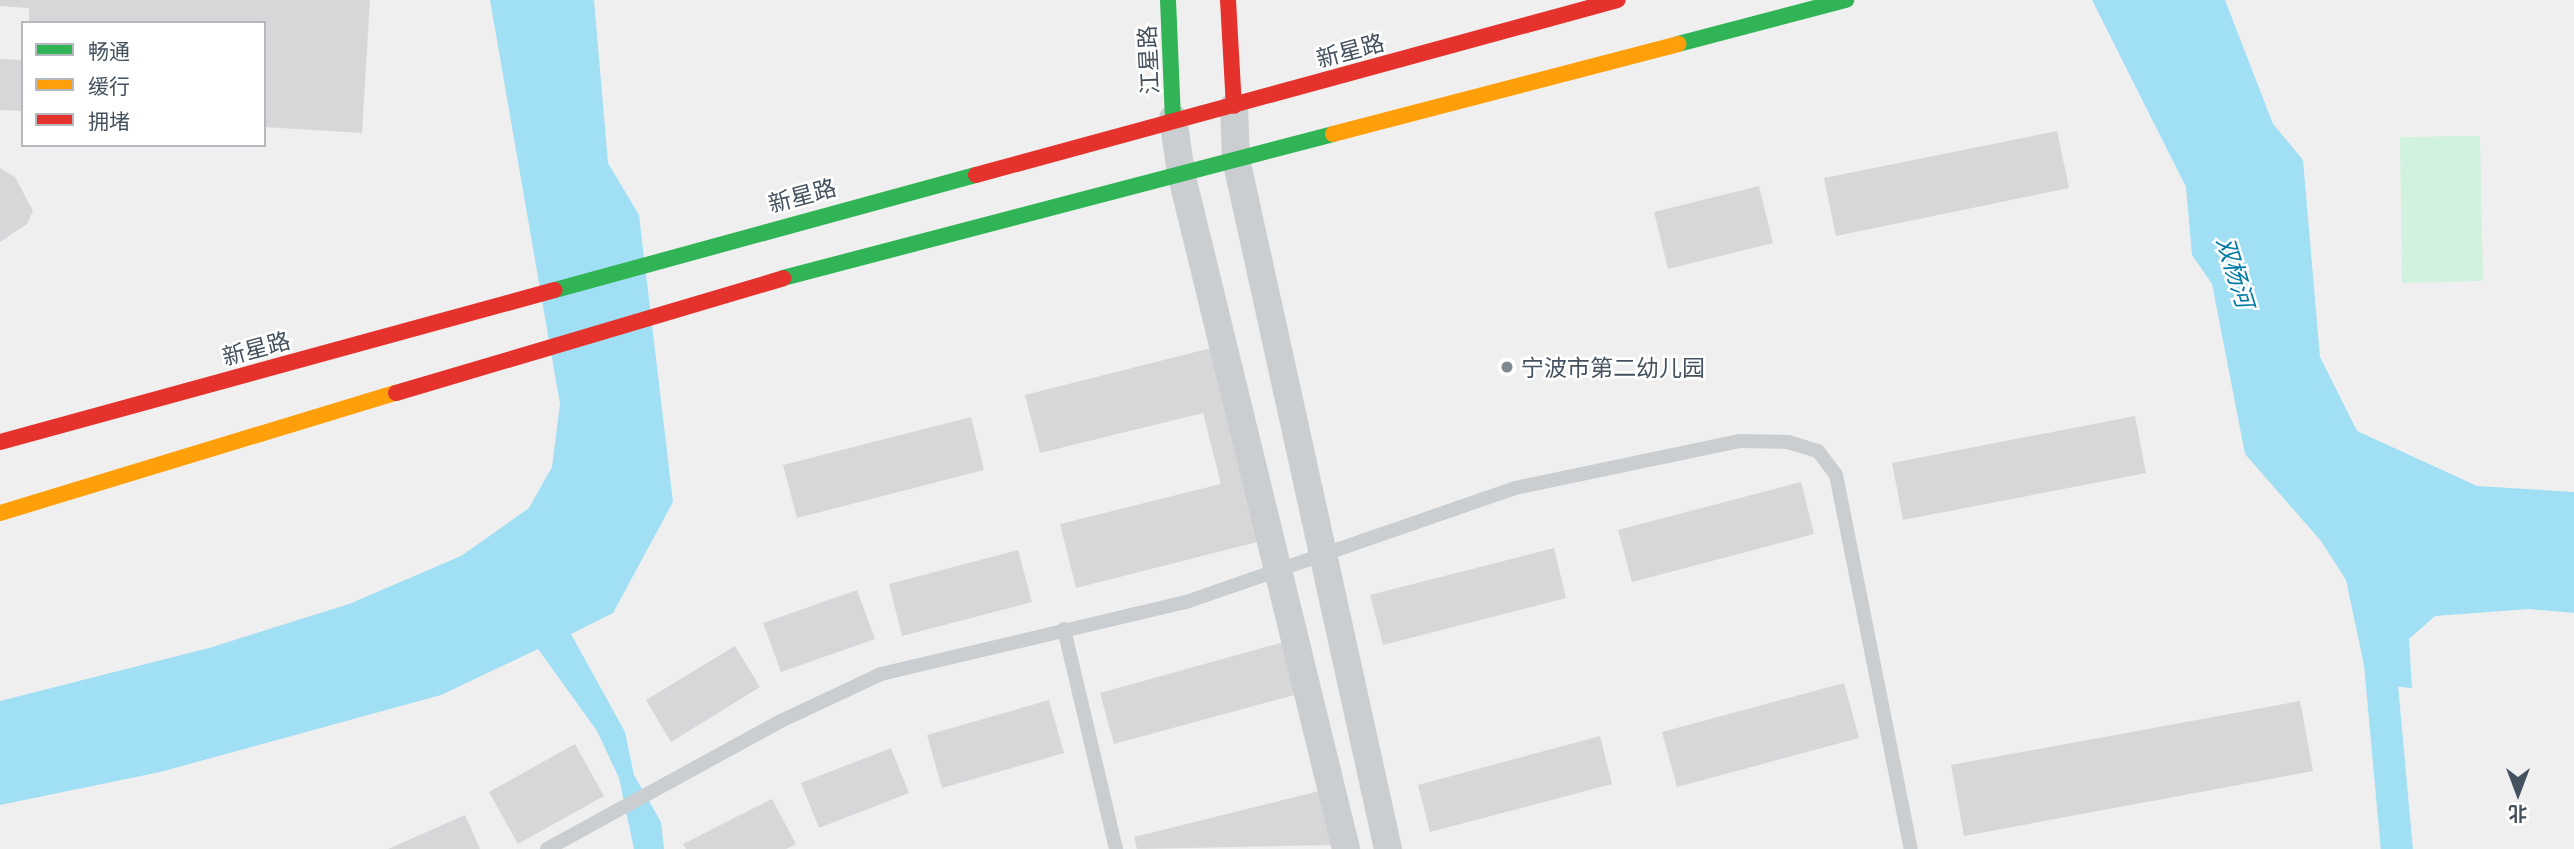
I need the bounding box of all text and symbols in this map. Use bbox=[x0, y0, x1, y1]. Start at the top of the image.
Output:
legend bbox=[21, 21, 266, 147]
street label: 江星路 bbox=[1132, 25, 1164, 95]
street label: 新星路 bbox=[1313, 28, 1387, 72]
text: 畅通 bbox=[88, 38, 130, 63]
text: 缓行 bbox=[88, 73, 130, 98]
text: 拥堵 bbox=[88, 108, 130, 133]
street label: 新星路 bbox=[765, 173, 839, 217]
water label: 双杨河 bbox=[2212, 233, 2260, 311]
street label: 新星路 bbox=[219, 326, 293, 370]
place label: 宁波市第二幼儿园 bbox=[1521, 353, 1705, 381]
marker: 宁波市第二幼儿园 bbox=[1499, 359, 1515, 375]
north arrow bbox=[2483, 758, 2553, 828]
text: 北 bbox=[2509, 803, 2528, 826]

